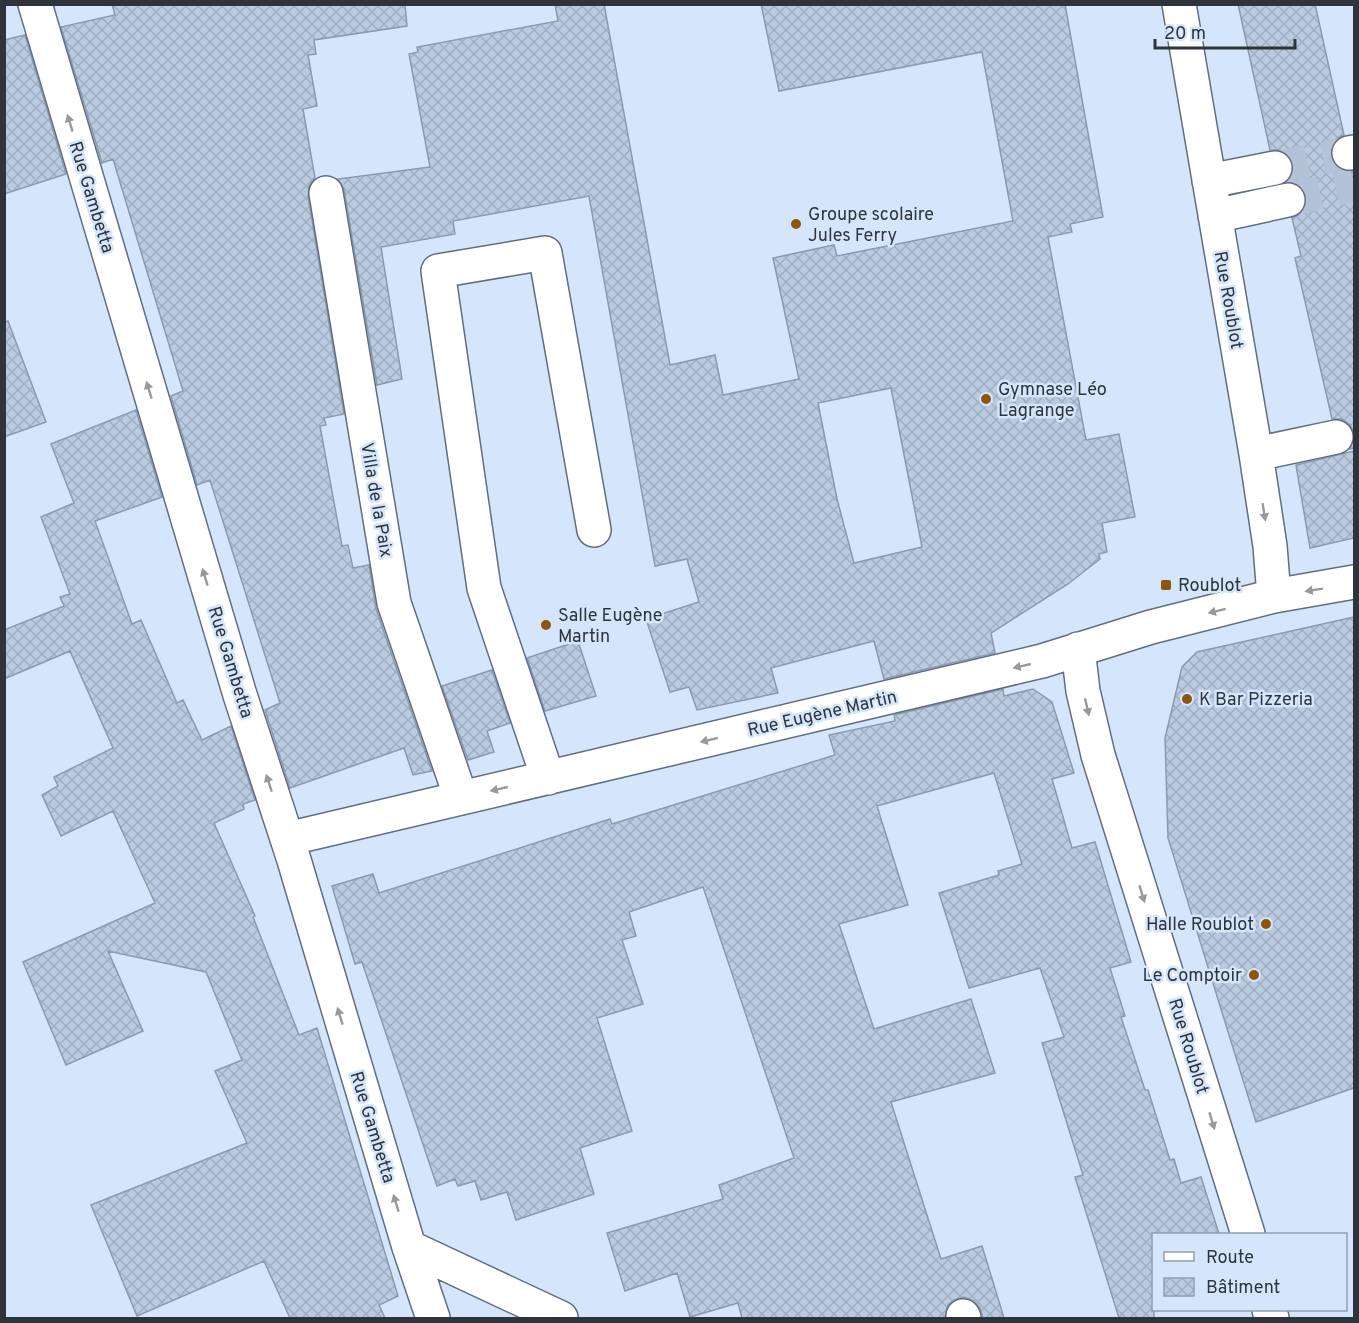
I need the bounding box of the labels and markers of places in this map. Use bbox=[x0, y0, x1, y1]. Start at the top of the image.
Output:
place label: Groupe scolaire Jules Ferry bbox=[808, 204, 934, 248]
marker: Groupe scolaire Jules Ferry bbox=[789, 217, 803, 231]
place label: Gymnase Léo Lagrange bbox=[998, 379, 1107, 423]
marker: Gymnase Léo Lagrange bbox=[979, 392, 993, 406]
place label: Roublot bbox=[1178, 575, 1241, 598]
marker: Roublot bbox=[1159, 578, 1173, 592]
place label: Salle Eugène Martin bbox=[558, 605, 663, 649]
marker: Salle Eugène Martin bbox=[539, 618, 553, 632]
place label: K Bar Pizzeria bbox=[1199, 689, 1313, 712]
marker: K Bar Pizzeria bbox=[1180, 692, 1194, 706]
place label: Halle Roublot bbox=[1146, 914, 1254, 937]
marker: Halle Roublot bbox=[1259, 917, 1273, 931]
place label: Le Comptoir bbox=[1143, 965, 1242, 988]
marker: Le Comptoir bbox=[1247, 968, 1261, 982]

